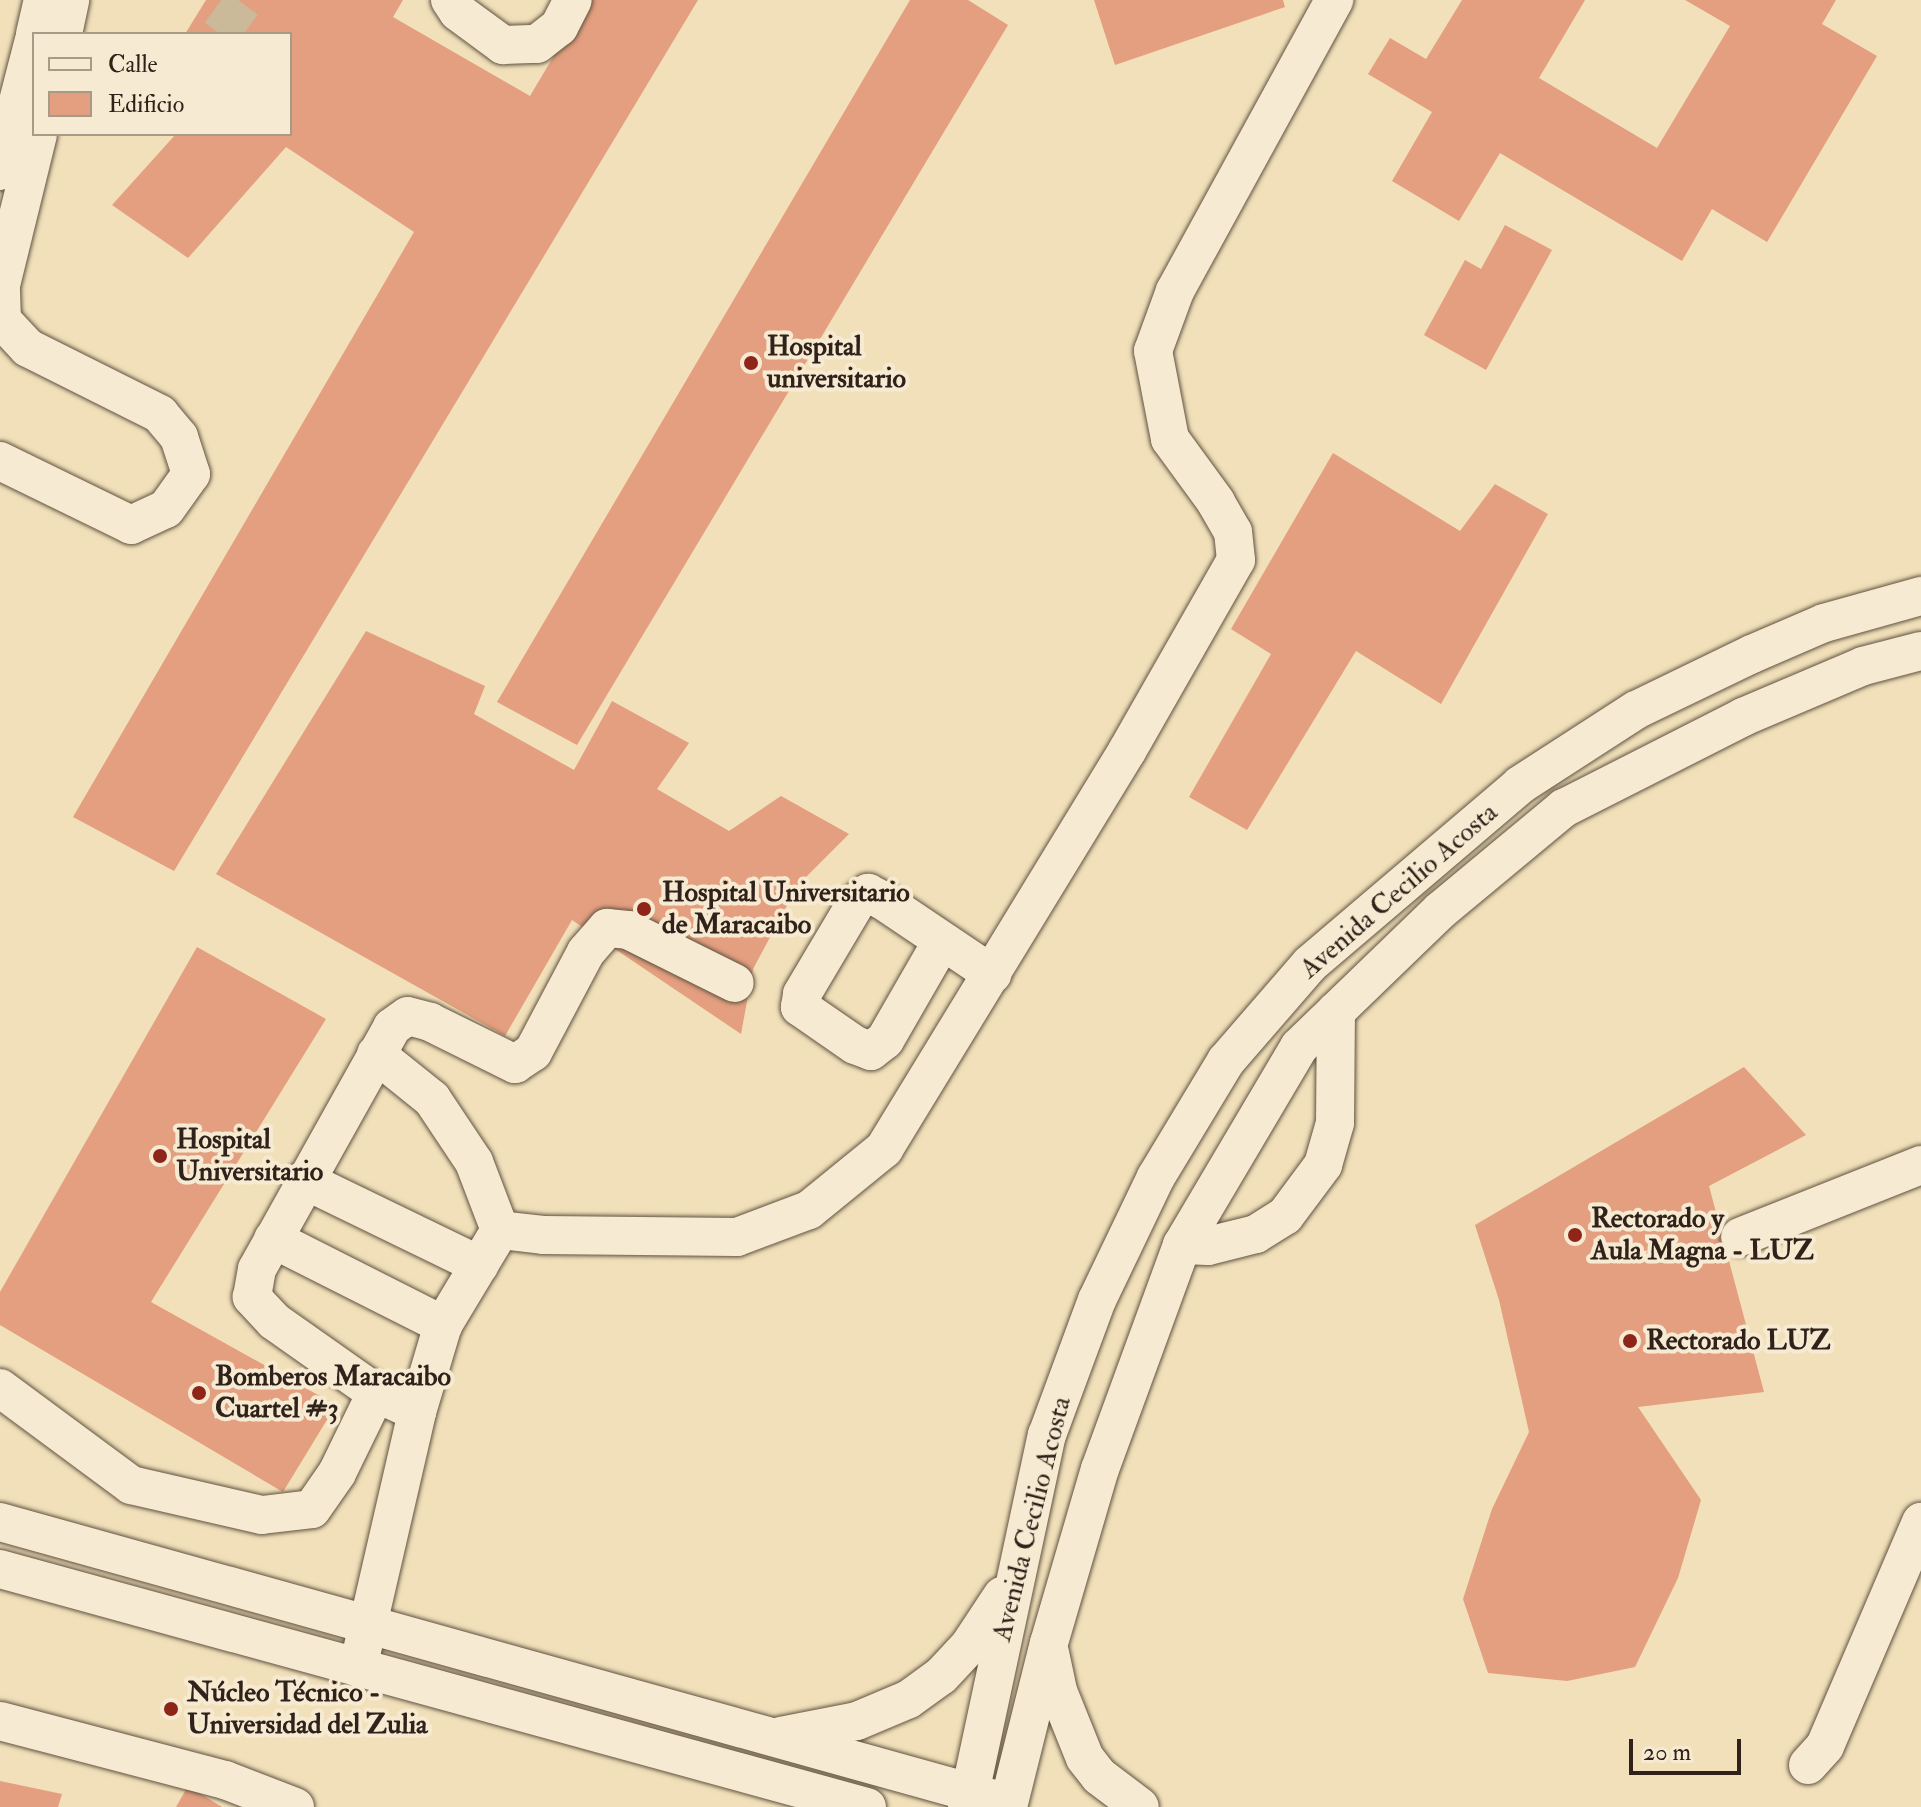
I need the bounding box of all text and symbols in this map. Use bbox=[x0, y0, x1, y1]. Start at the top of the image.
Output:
legend bbox=[32, 32, 292, 136]
text: Calle bbox=[108, 49, 158, 80]
text: Edificio bbox=[108, 89, 184, 120]
place label: Hospital universitario bbox=[767, 330, 906, 396]
marker: Hospital universitario bbox=[742, 354, 760, 372]
street label: Avenida Cecilio Acosta bbox=[1293, 796, 1505, 986]
place label: Hospital Universitario de Maracaibo bbox=[662, 876, 910, 942]
marker: Hospital Universitario de Maracaibo bbox=[633, 898, 655, 920]
place label: Hospital Universitario bbox=[176, 1123, 323, 1189]
marker: Hospital Universitario bbox=[151, 1147, 169, 1165]
place label: Rectorado y Aula Magna - LUZ bbox=[1591, 1202, 1814, 1268]
marker: Rectorado y Aula Magna - LUZ bbox=[1566, 1226, 1584, 1244]
place label: Rectorado LUZ bbox=[1646, 1324, 1831, 1358]
marker: Rectorado LUZ bbox=[1621, 1332, 1639, 1350]
place label: Bomberos Maracaibo Cuartel #3 bbox=[215, 1360, 451, 1426]
marker: Bomberos Maracaibo Cuartel #3 bbox=[190, 1384, 208, 1402]
street label: Avenida Cecilio Acosta bbox=[985, 1393, 1079, 1645]
place label: Núcleo Técnico - Universidad del Zulia bbox=[187, 1676, 428, 1742]
marker: Núcleo Técnico - Universidad del Zulia bbox=[162, 1700, 180, 1718]
scale bar bbox=[1633, 1723, 1745, 1773]
text: 20 m bbox=[1643, 1737, 1691, 1768]

